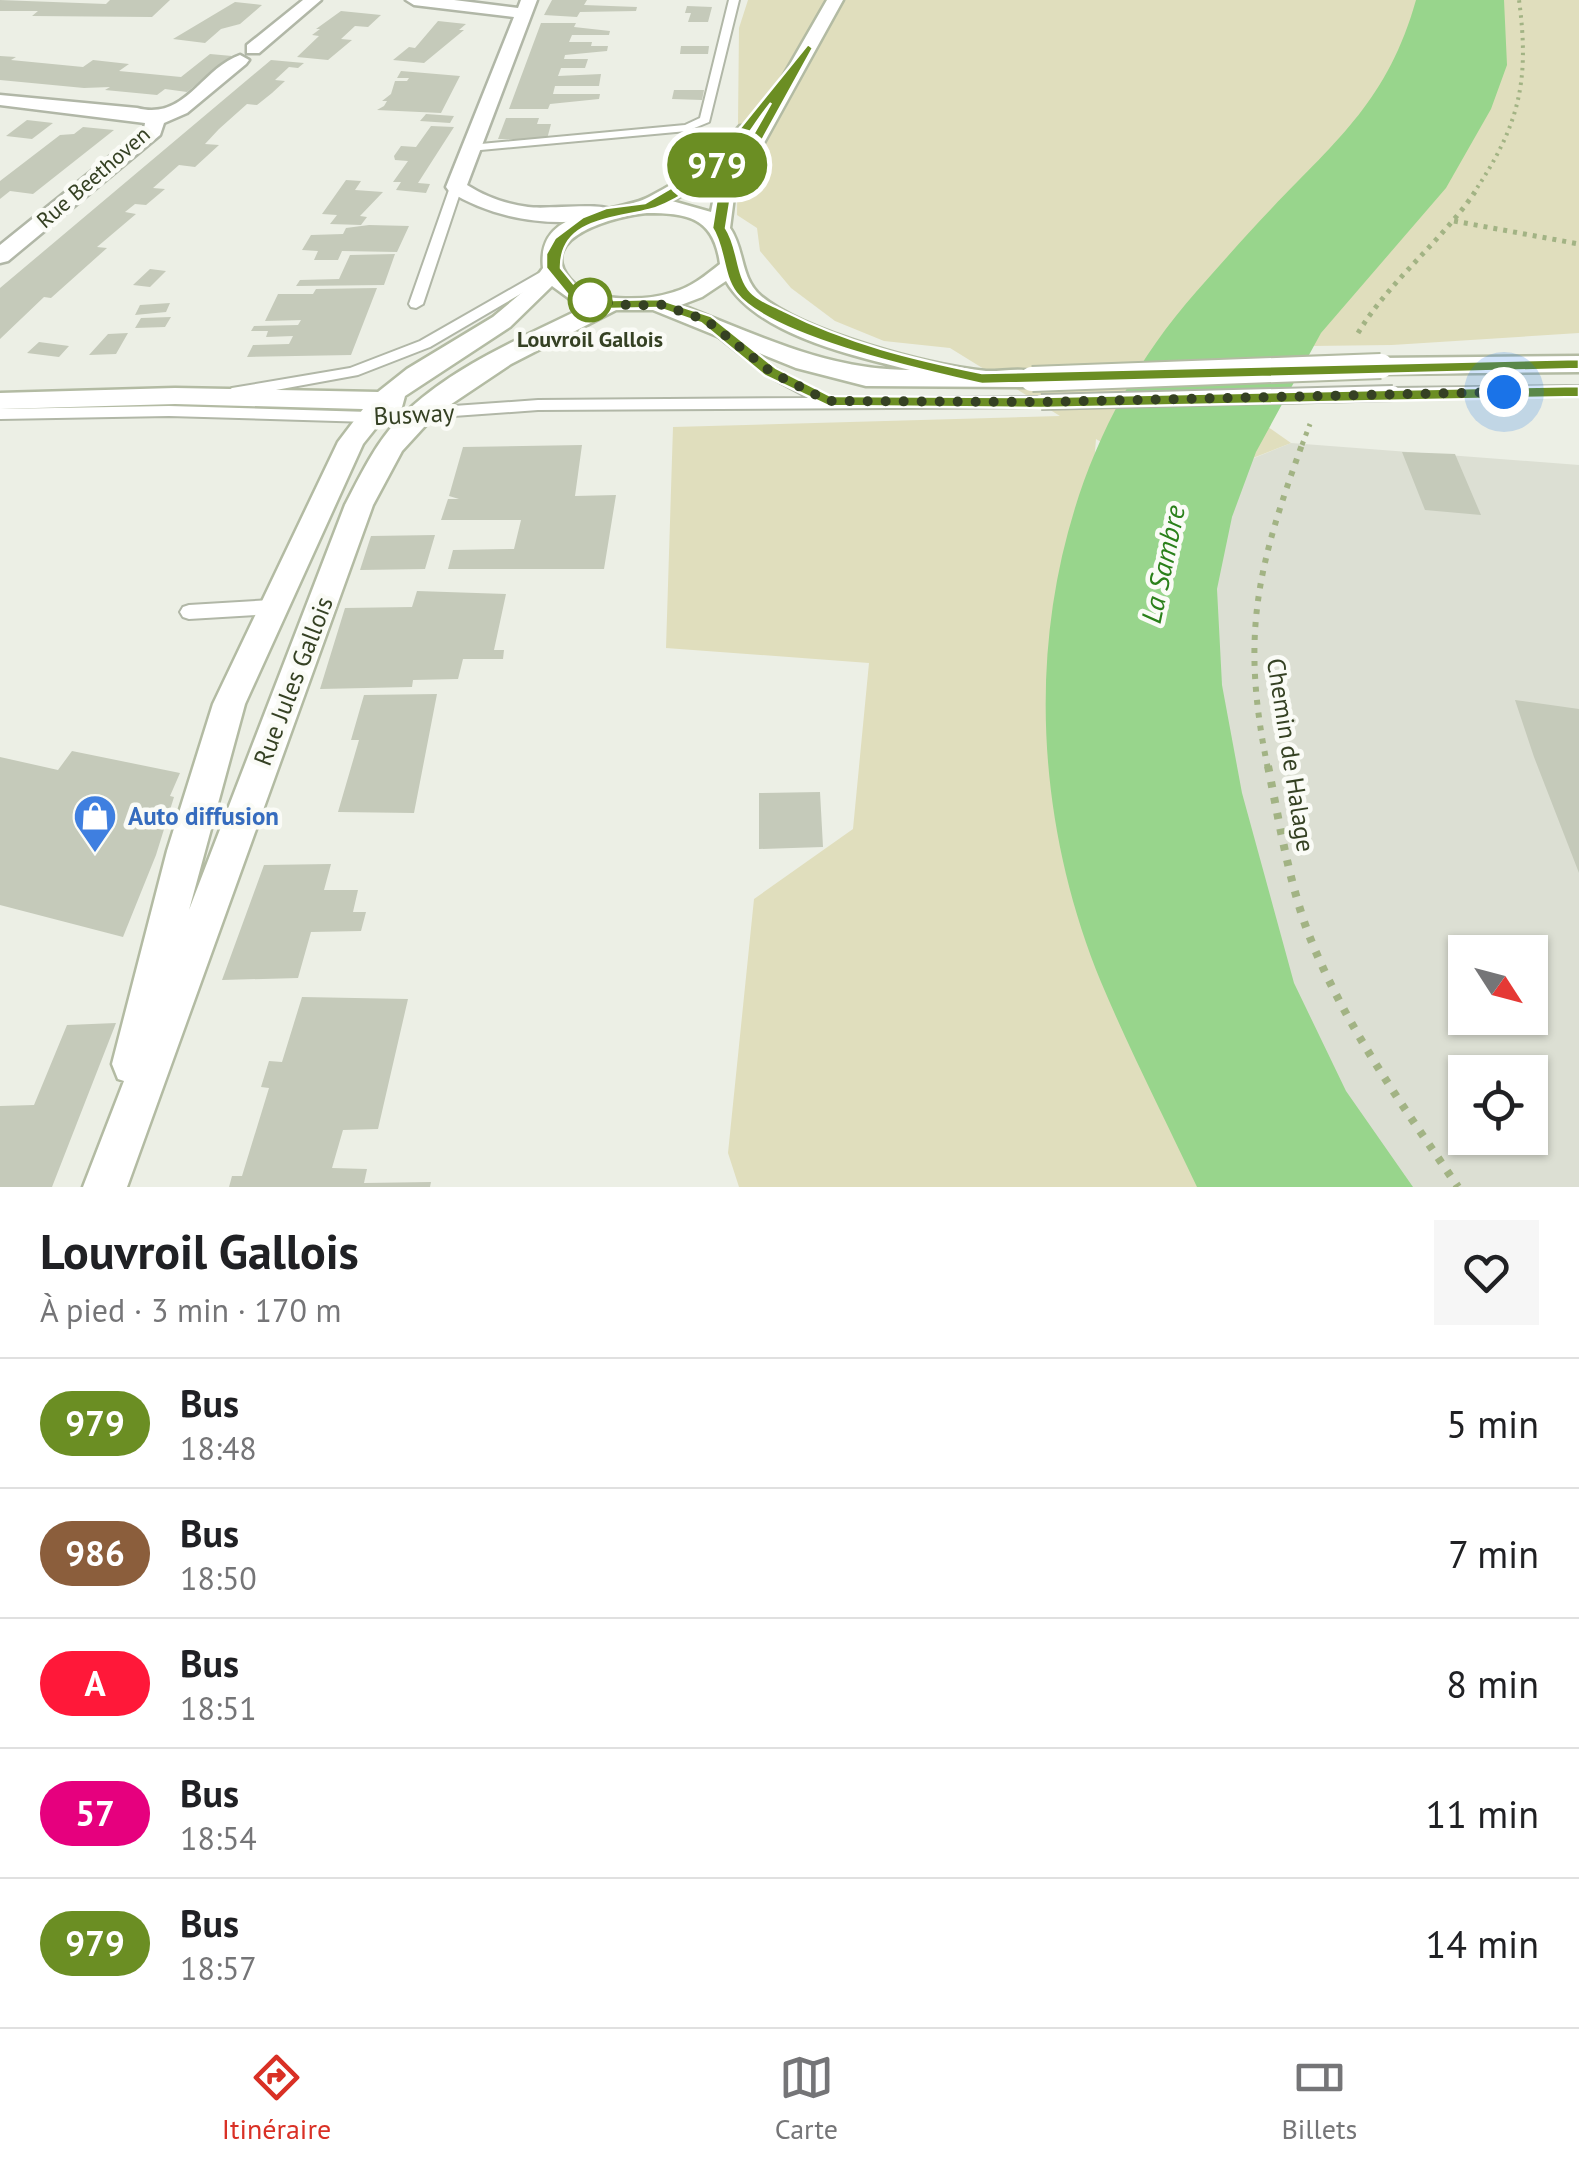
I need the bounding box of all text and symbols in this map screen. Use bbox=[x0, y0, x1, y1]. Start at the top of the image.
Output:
street label: Rue Beethoven bbox=[30, 120, 156, 234]
line badge: 979 bbox=[660, 132, 774, 198]
text: 979 bbox=[687, 142, 747, 188]
marker: Louvroil Gallois bbox=[569, 279, 611, 321]
place label: Louvroil Gallois bbox=[517, 325, 663, 353]
your location bbox=[1479, 367, 1529, 417]
street label: Busway bbox=[373, 396, 456, 432]
water label: La Sambre bbox=[1132, 501, 1193, 626]
street label: Rue Jules Gallois bbox=[246, 592, 340, 770]
street label: Chemin de Halage bbox=[1260, 656, 1322, 854]
shop icon: Auto diffusion bbox=[72, 793, 118, 854]
place label: Auto diffusion bbox=[128, 800, 279, 832]
north arrow bbox=[1448, 935, 1548, 1035]
map controls bbox=[1448, 935, 1548, 1155]
button: locate bbox=[1448, 1055, 1548, 1155]
text: Louvroil Gallois bbox=[40, 1220, 359, 1282]
button: heart bbox=[1434, 1220, 1539, 1325]
text: À pied · 3 min · 170 m bbox=[40, 1289, 341, 1331]
text: Bus bbox=[180, 1378, 239, 1427]
text: 5 min bbox=[1446, 1399, 1539, 1448]
text: 979 bbox=[65, 1400, 125, 1446]
text: 18:48 bbox=[180, 1427, 257, 1469]
text: Bus bbox=[180, 1508, 239, 1557]
text: 7 min bbox=[1448, 1529, 1539, 1578]
text: 986 bbox=[65, 1530, 125, 1576]
text: 18:50 bbox=[180, 1557, 257, 1599]
text: Bus bbox=[180, 1638, 239, 1687]
text: 8 min bbox=[1446, 1659, 1539, 1708]
text: A bbox=[84, 1660, 106, 1706]
text: 18:51 bbox=[180, 1687, 257, 1729]
text: Bus bbox=[180, 1768, 239, 1817]
text: 11 min bbox=[1426, 1789, 1539, 1838]
text: 57 bbox=[75, 1790, 115, 1836]
text: 18:54 bbox=[180, 1817, 257, 1859]
text: Bus bbox=[180, 1898, 239, 1947]
text: 14 min bbox=[1426, 1919, 1539, 1968]
text: 979 bbox=[65, 1920, 125, 1966]
text: 18:57 bbox=[180, 1947, 257, 1989]
tab: Itinéraire bbox=[222, 2050, 331, 2147]
tab: Carte bbox=[775, 2050, 838, 2147]
tab: Billets bbox=[1281, 2050, 1357, 2147]

